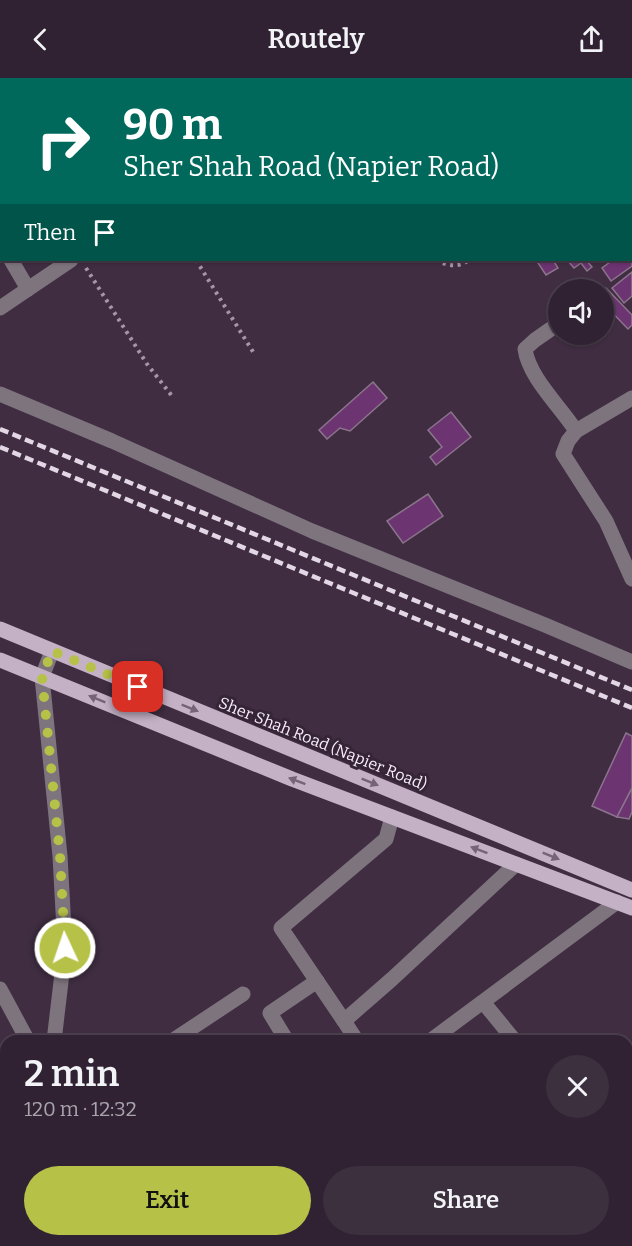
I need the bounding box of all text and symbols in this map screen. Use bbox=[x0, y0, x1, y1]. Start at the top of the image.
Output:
icon: back bbox=[24, 23, 57, 56]
text: Routely bbox=[267, 23, 365, 55]
icon: share bbox=[575, 23, 608, 56]
text: 90 m bbox=[123, 100, 222, 150]
icon: right bbox=[24, 102, 102, 180]
text: Sher Shah Road (Napier Road) bbox=[123, 151, 499, 183]
icon: arrive bbox=[88, 216, 121, 249]
text: Then bbox=[24, 219, 76, 246]
map controls bbox=[548, 279, 614, 345]
button: sound bbox=[548, 279, 614, 345]
pin bbox=[112, 661, 163, 712]
icon: arrive bbox=[121, 670, 154, 703]
street label: Sher Shah Road (Napier Road) bbox=[216, 693, 430, 794]
one-way arrow bbox=[88, 694, 106, 703]
one-way arrow bbox=[181, 704, 199, 713]
one-way arrow bbox=[288, 776, 306, 785]
one-way arrow bbox=[362, 777, 380, 787]
one-way arrow bbox=[470, 845, 488, 854]
one-way arrow bbox=[542, 851, 560, 861]
position arrow bbox=[33, 916, 97, 980]
text: 2 min bbox=[24, 1052, 119, 1096]
button: close bbox=[546, 1055, 609, 1118]
text: 120 m · 12:32 bbox=[24, 1097, 137, 1121]
button: Exit bbox=[24, 1166, 311, 1235]
button: Share bbox=[323, 1166, 609, 1235]

